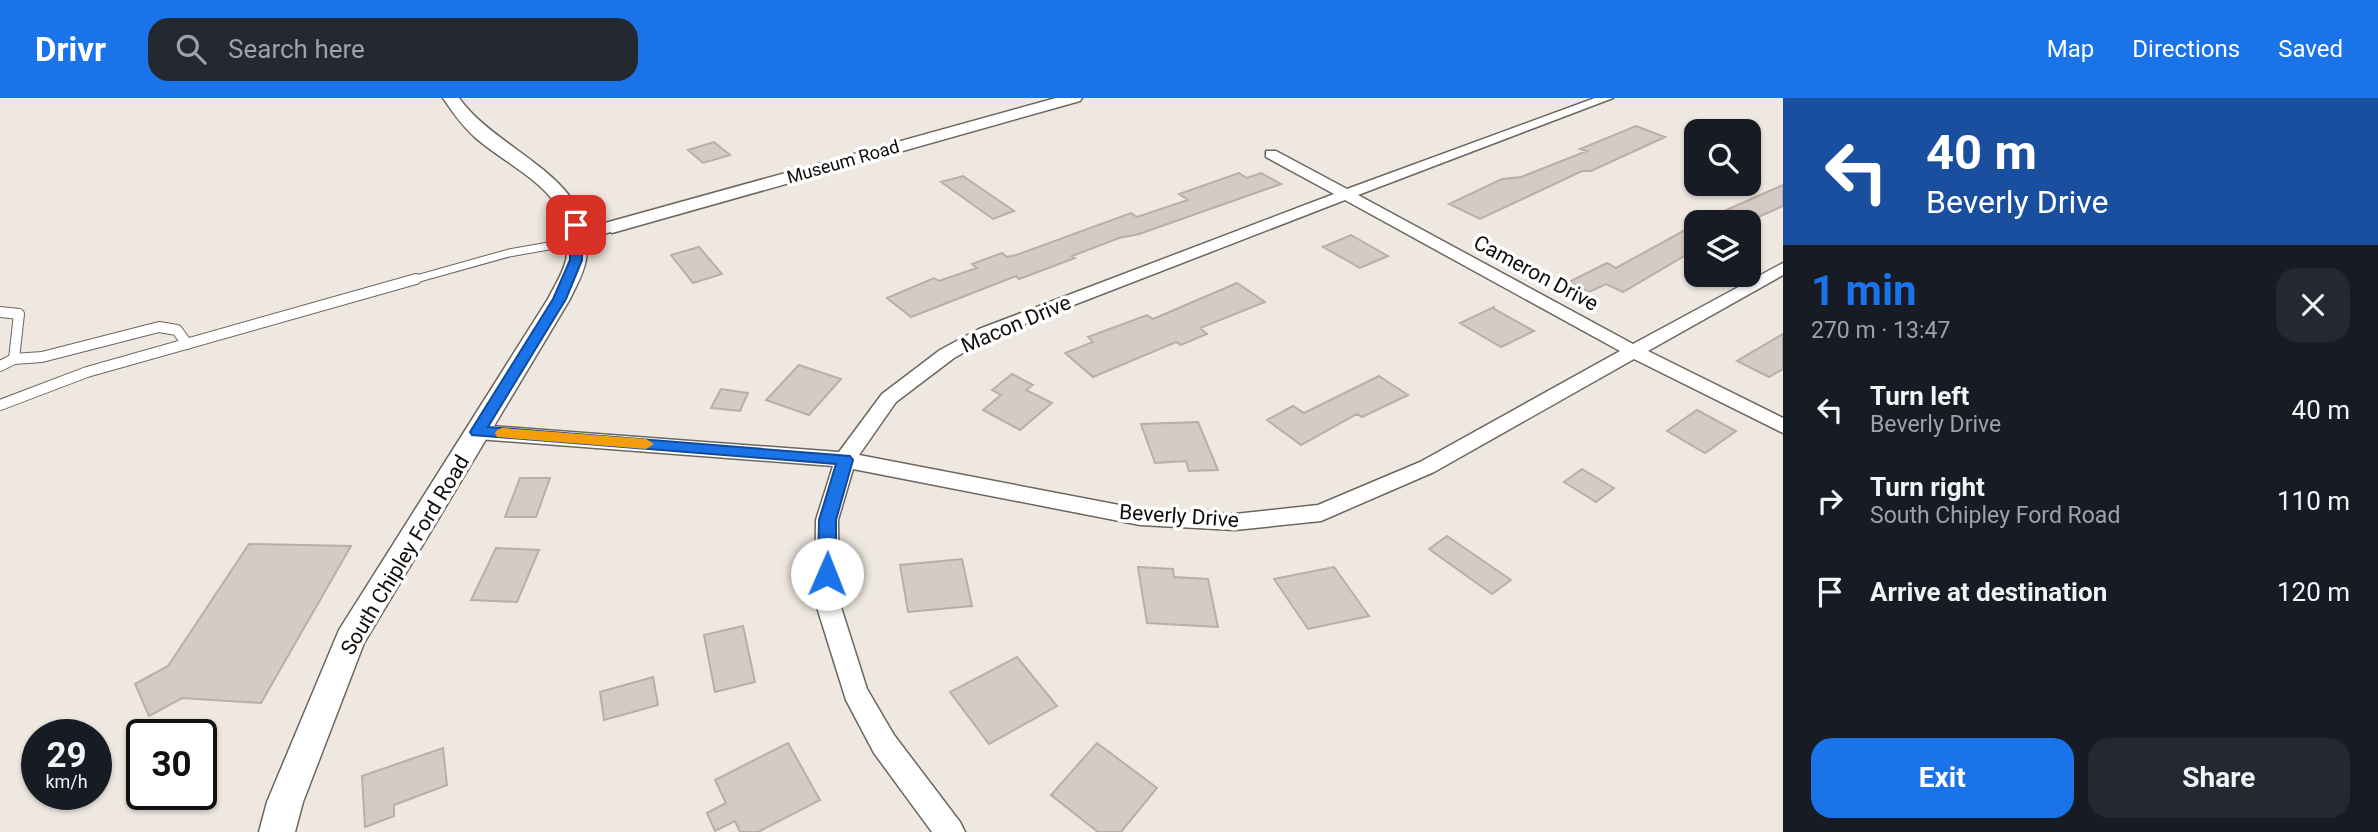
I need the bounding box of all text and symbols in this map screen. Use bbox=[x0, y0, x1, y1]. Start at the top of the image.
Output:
search box bbox=[148, 18, 638, 81]
text: Drivr bbox=[35, 30, 106, 69]
icon: search bbox=[172, 30, 210, 68]
text: Search here bbox=[228, 34, 365, 64]
text: Map bbox=[2047, 35, 2094, 63]
text: Directions bbox=[2132, 35, 2240, 63]
text: Saved bbox=[2278, 35, 2343, 63]
map controls bbox=[1684, 119, 1761, 287]
button: search bbox=[1684, 119, 1761, 196]
text: 40 m bbox=[1926, 124, 2037, 181]
icon: left bbox=[1811, 126, 1902, 217]
street label: Museum Road bbox=[784, 135, 901, 188]
text: Beverly Drive bbox=[1926, 183, 2109, 221]
pin bbox=[546, 195, 606, 255]
icon: arrive bbox=[557, 206, 595, 244]
button: layers bbox=[1684, 210, 1761, 287]
street label: Cameron Drive bbox=[1470, 230, 1602, 316]
text: 1 min bbox=[1811, 266, 1917, 315]
button: close bbox=[2276, 268, 2350, 342]
street label: Macon Drive bbox=[958, 290, 1074, 358]
text: 270 m · 13:47 bbox=[1811, 317, 1950, 344]
text: Turn left bbox=[1870, 381, 1969, 411]
icon: left bbox=[1811, 391, 1849, 429]
text: 40 m bbox=[2292, 395, 2350, 425]
text: Beverly Drive bbox=[1870, 411, 2001, 438]
street label: South Chipley Ford Road bbox=[336, 451, 474, 659]
text: Turn right bbox=[1870, 472, 1985, 502]
icon: right bbox=[1811, 482, 1849, 520]
text: 110 m bbox=[2277, 486, 2350, 516]
street label: Beverly Drive bbox=[1118, 500, 1240, 532]
text: South Chipley Ford Road bbox=[1870, 502, 2120, 529]
position arrow bbox=[790, 537, 864, 611]
icon: arrive bbox=[1811, 573, 1849, 611]
text: Arrive at destination bbox=[1870, 577, 2107, 607]
text: 120 m bbox=[2277, 577, 2350, 607]
speed limit sign: 30 bbox=[126, 719, 217, 810]
text: 29 bbox=[46, 735, 87, 776]
button: Exit bbox=[1811, 738, 2074, 818]
button: Share bbox=[2088, 738, 2350, 818]
text: km/h bbox=[45, 771, 88, 792]

